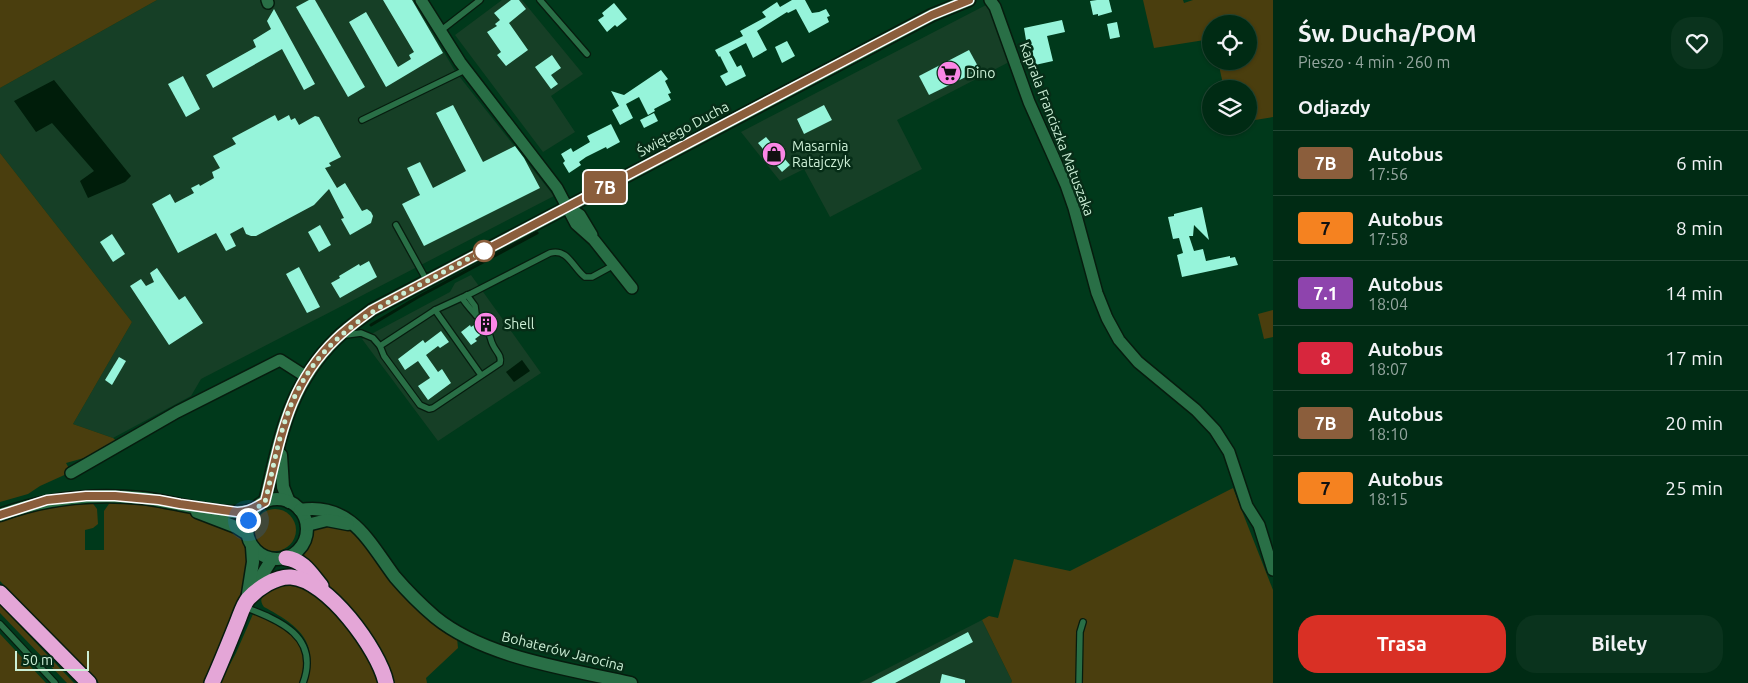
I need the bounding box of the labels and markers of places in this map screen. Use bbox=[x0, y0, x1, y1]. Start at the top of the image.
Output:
supermarket icon: Dino bbox=[936, 60, 962, 86]
place label: Dino bbox=[966, 65, 995, 81]
place label: Masarnia Ratajczyk bbox=[792, 138, 851, 170]
shop icon: Masarnia Ratajczyk bbox=[761, 141, 787, 167]
unlabelled marker bbox=[473, 240, 495, 262]
building icon: Shell bbox=[473, 311, 499, 337]
place label: Shell bbox=[504, 316, 535, 332]

